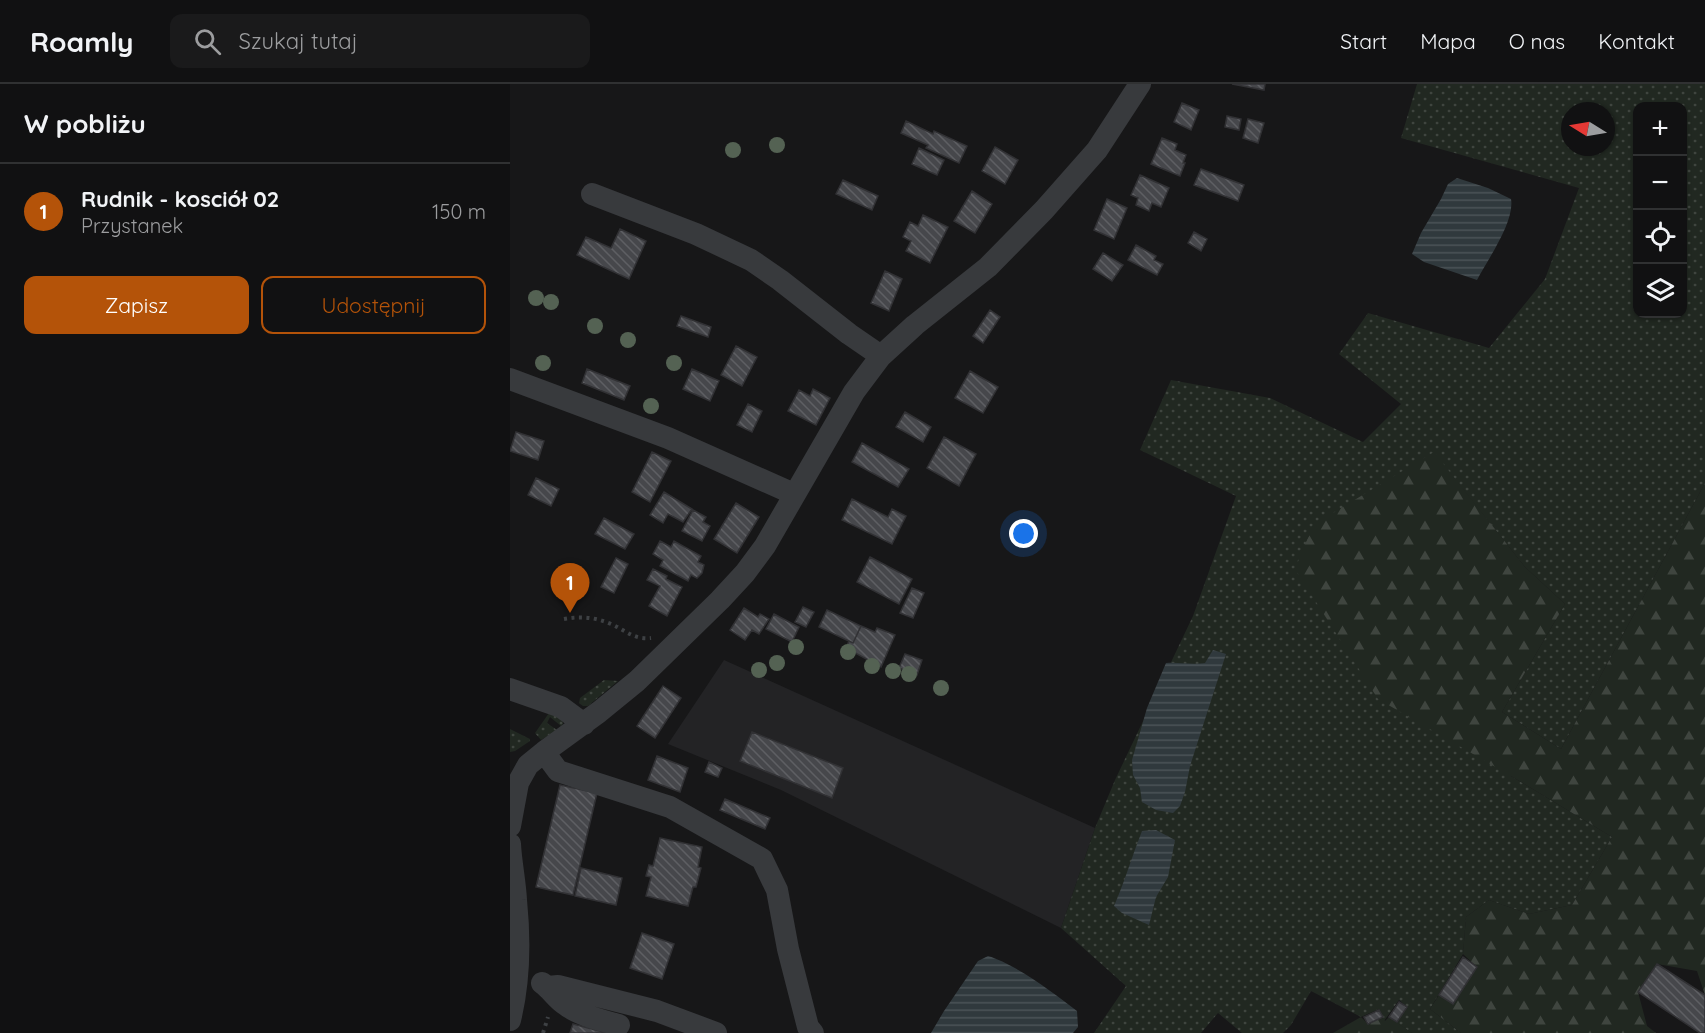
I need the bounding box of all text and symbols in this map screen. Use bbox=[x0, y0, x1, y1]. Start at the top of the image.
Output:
search box bbox=[170, 14, 590, 68]
text: Roamly bbox=[30, 24, 134, 59]
icon: search bbox=[191, 25, 224, 58]
text: Szukaj tutaj bbox=[239, 27, 358, 55]
text: Start bbox=[1340, 28, 1387, 54]
text: Mapa bbox=[1420, 28, 1476, 54]
text: O nas bbox=[1509, 28, 1565, 54]
text: Kontakt bbox=[1598, 28, 1675, 54]
north arrow bbox=[1561, 102, 1615, 156]
map controls bbox=[1633, 102, 1687, 318]
button: + bbox=[1633, 102, 1687, 156]
text: W pobliżu bbox=[24, 107, 146, 140]
button: − bbox=[1633, 156, 1687, 210]
text: Rudnik - kosciół 02 bbox=[81, 185, 279, 213]
text: 1 bbox=[40, 199, 47, 224]
text: 150 m bbox=[432, 199, 486, 224]
button: locate bbox=[1633, 210, 1687, 264]
text: Przystanek bbox=[81, 213, 183, 238]
button: layers bbox=[1633, 264, 1687, 318]
button: Zapisz bbox=[24, 276, 249, 334]
button: Udostępnij bbox=[261, 276, 486, 334]
your location bbox=[1009, 519, 1038, 548]
pin: 1 bbox=[550, 564, 590, 613]

